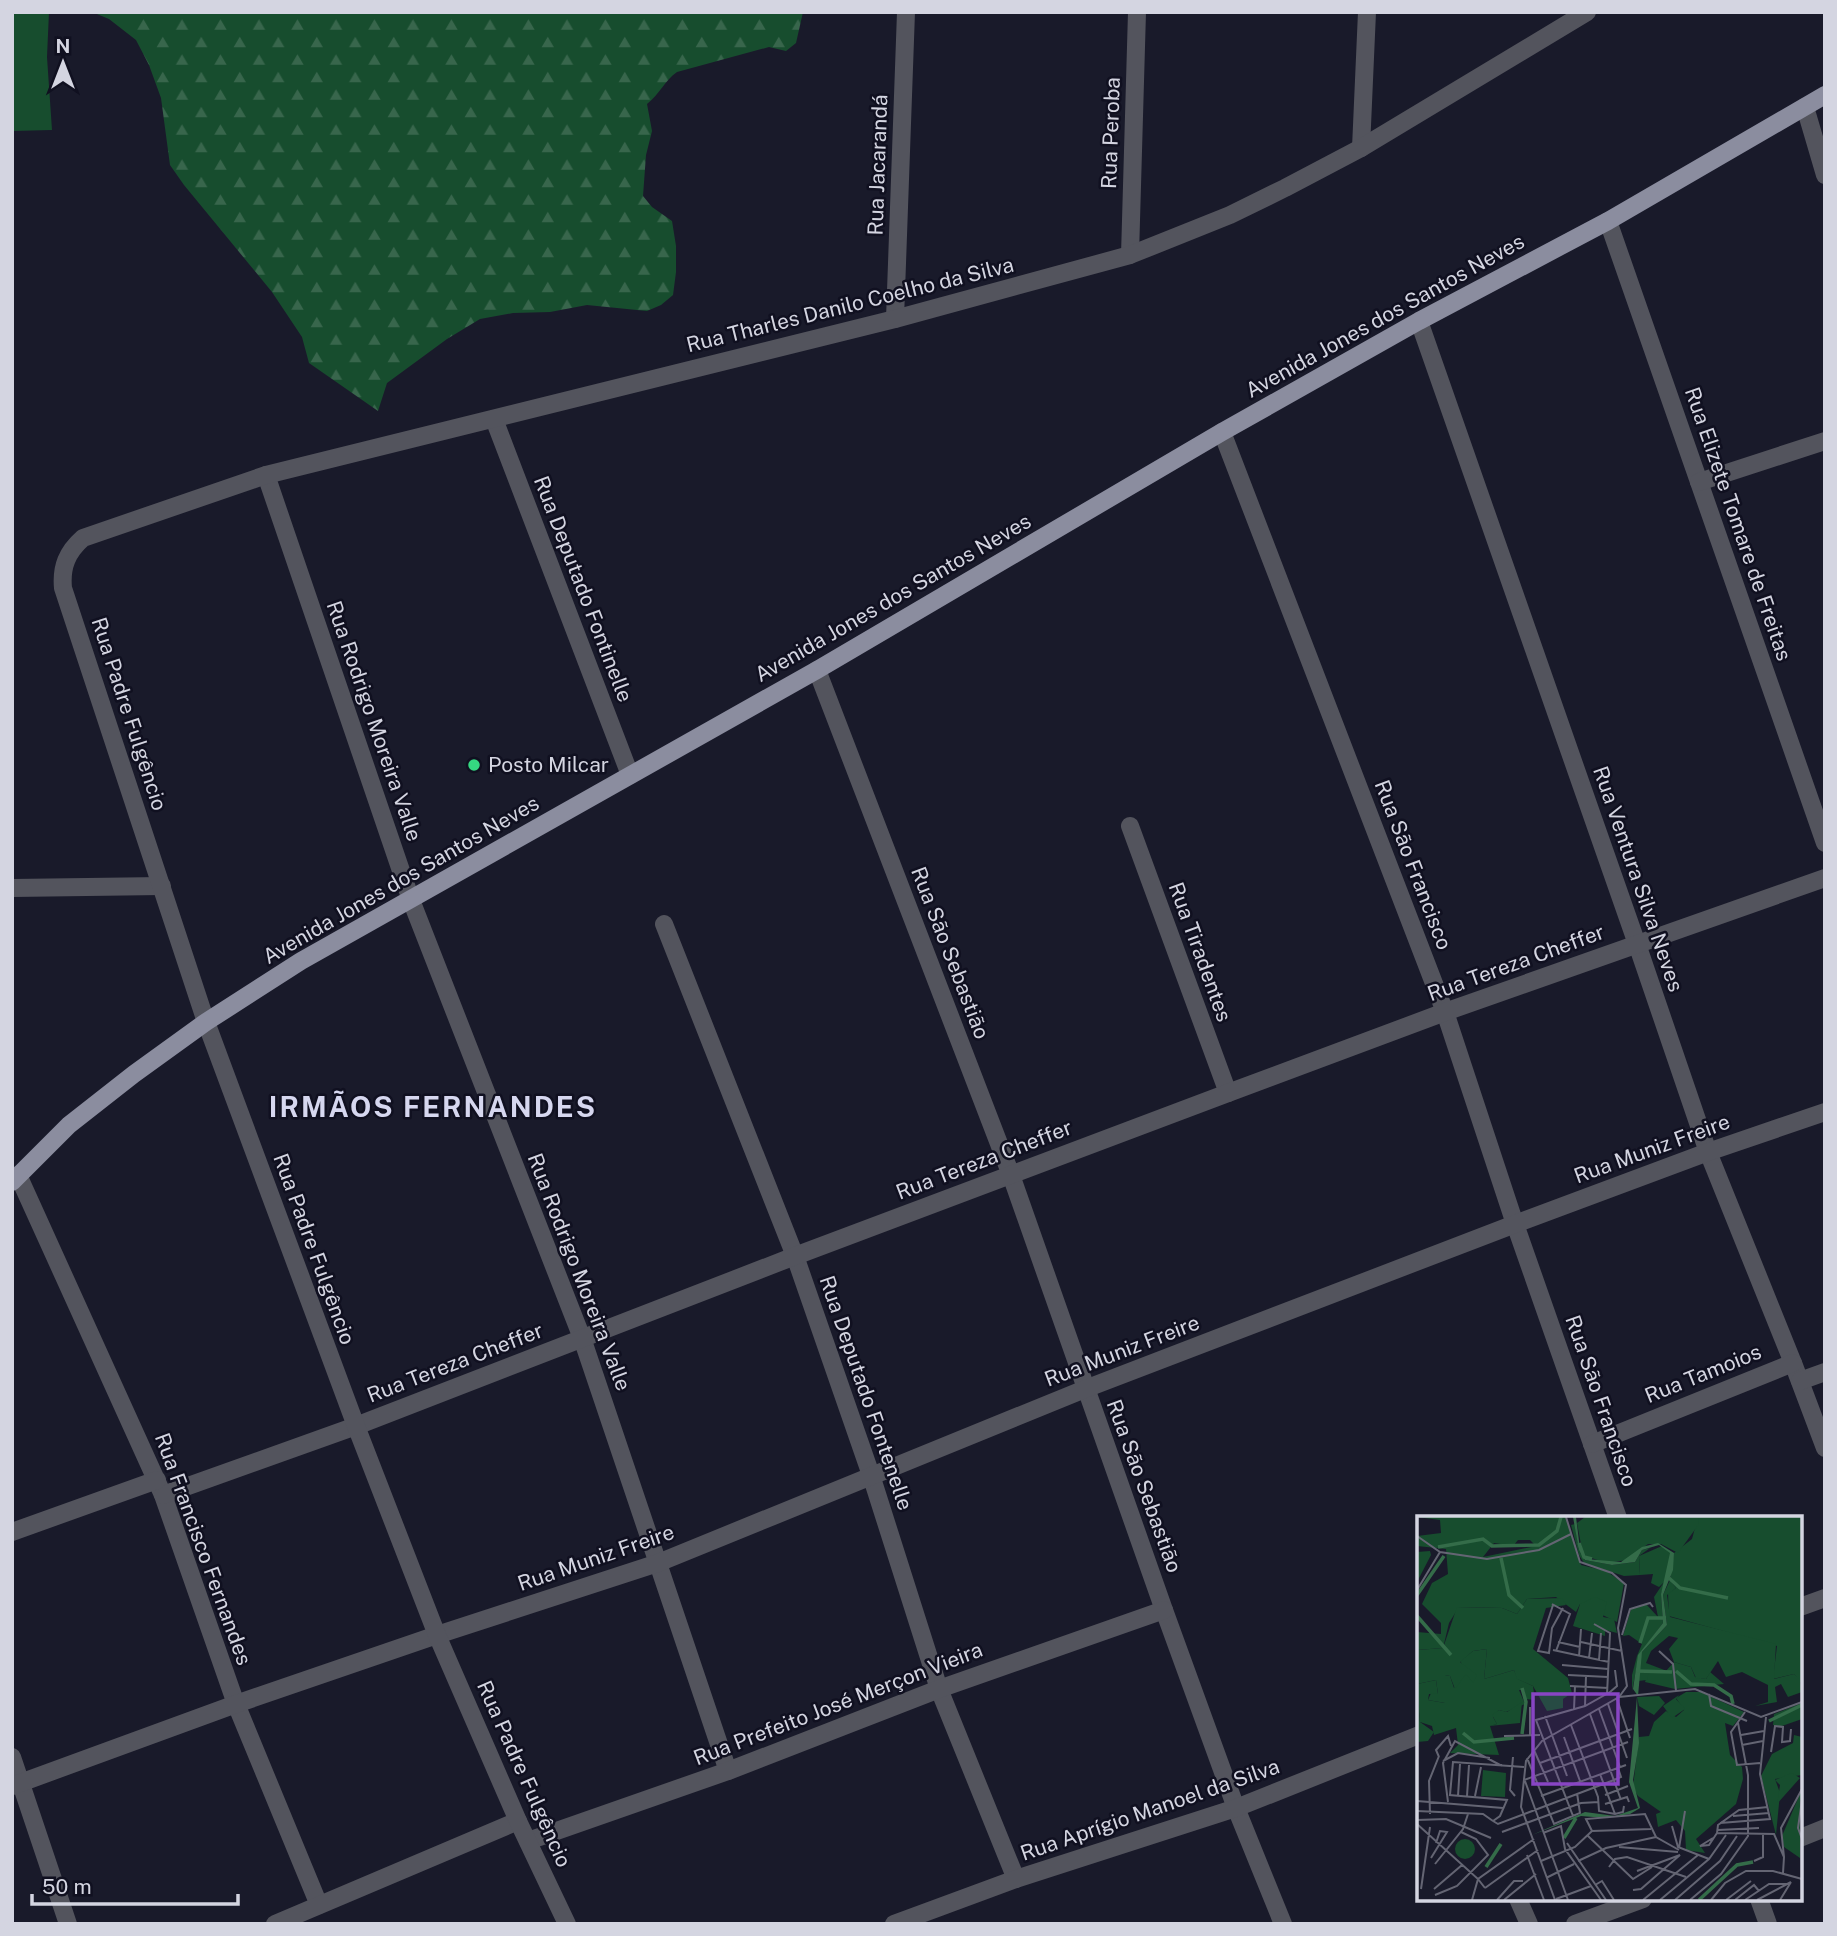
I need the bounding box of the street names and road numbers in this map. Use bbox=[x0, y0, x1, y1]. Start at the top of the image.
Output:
street label: Rua Peroba bbox=[1096, 77, 1125, 189]
street label: Rua Jacarandá bbox=[863, 94, 892, 236]
street label: Avenida Jones dos Santos Neves bbox=[1241, 228, 1528, 403]
street label: Rua Tharles Danilo Coelho da Silva bbox=[684, 252, 1016, 357]
street label: Rua Elizete Tomare de Freitas bbox=[1680, 384, 1797, 664]
street label: Rua Deputado Fontinelle bbox=[529, 472, 638, 705]
street label: Avenida Jones dos Santos Neves bbox=[750, 508, 1035, 687]
street label: Rua Rodrigo Moreira Valle bbox=[322, 597, 427, 844]
street label: Rua Padre Fulgêncio bbox=[86, 614, 173, 814]
street label: Rua Ventura Silva Neves bbox=[1588, 763, 1689, 995]
street label: Rua São Francisco bbox=[1370, 776, 1457, 953]
street label: Avenida Jones dos Santos Neves bbox=[258, 790, 543, 969]
street label: Rua São Sebastião bbox=[906, 863, 995, 1042]
street label: Rua Tiradentes bbox=[1164, 879, 1237, 1025]
street label: Rua Tereza Cheffer bbox=[1424, 919, 1608, 1006]
street label: Rua Muniz Freire bbox=[1570, 1109, 1733, 1188]
street label: Rua Tereza Cheffer bbox=[892, 1114, 1075, 1205]
street label: Rua Rodrigo Moreira Valle bbox=[523, 1149, 636, 1394]
street label: Rua Padre Fulgêncio bbox=[268, 1150, 361, 1348]
street label: Rua Deputado Fontenelle bbox=[815, 1272, 918, 1513]
street label: Rua Muniz Freire bbox=[1041, 1309, 1203, 1392]
street label: Rua São Francisco bbox=[1560, 1312, 1643, 1490]
street label: Rua Tereza Cheffer bbox=[363, 1317, 546, 1408]
street label: Rua Tamoios bbox=[1641, 1339, 1765, 1408]
street label: Rua São Sebastião bbox=[1102, 1396, 1187, 1576]
street label: Rua Francisco Fernandes bbox=[150, 1429, 257, 1668]
street label: Rua Muniz Freire bbox=[514, 1519, 677, 1596]
street label: Rua Prefeito José Merçon Vieira bbox=[690, 1637, 986, 1770]
street label: Rua Padre Fulgêncio bbox=[472, 1677, 577, 1871]
street label: Rua Aprígio Manoel da Silva bbox=[1017, 1753, 1283, 1866]

